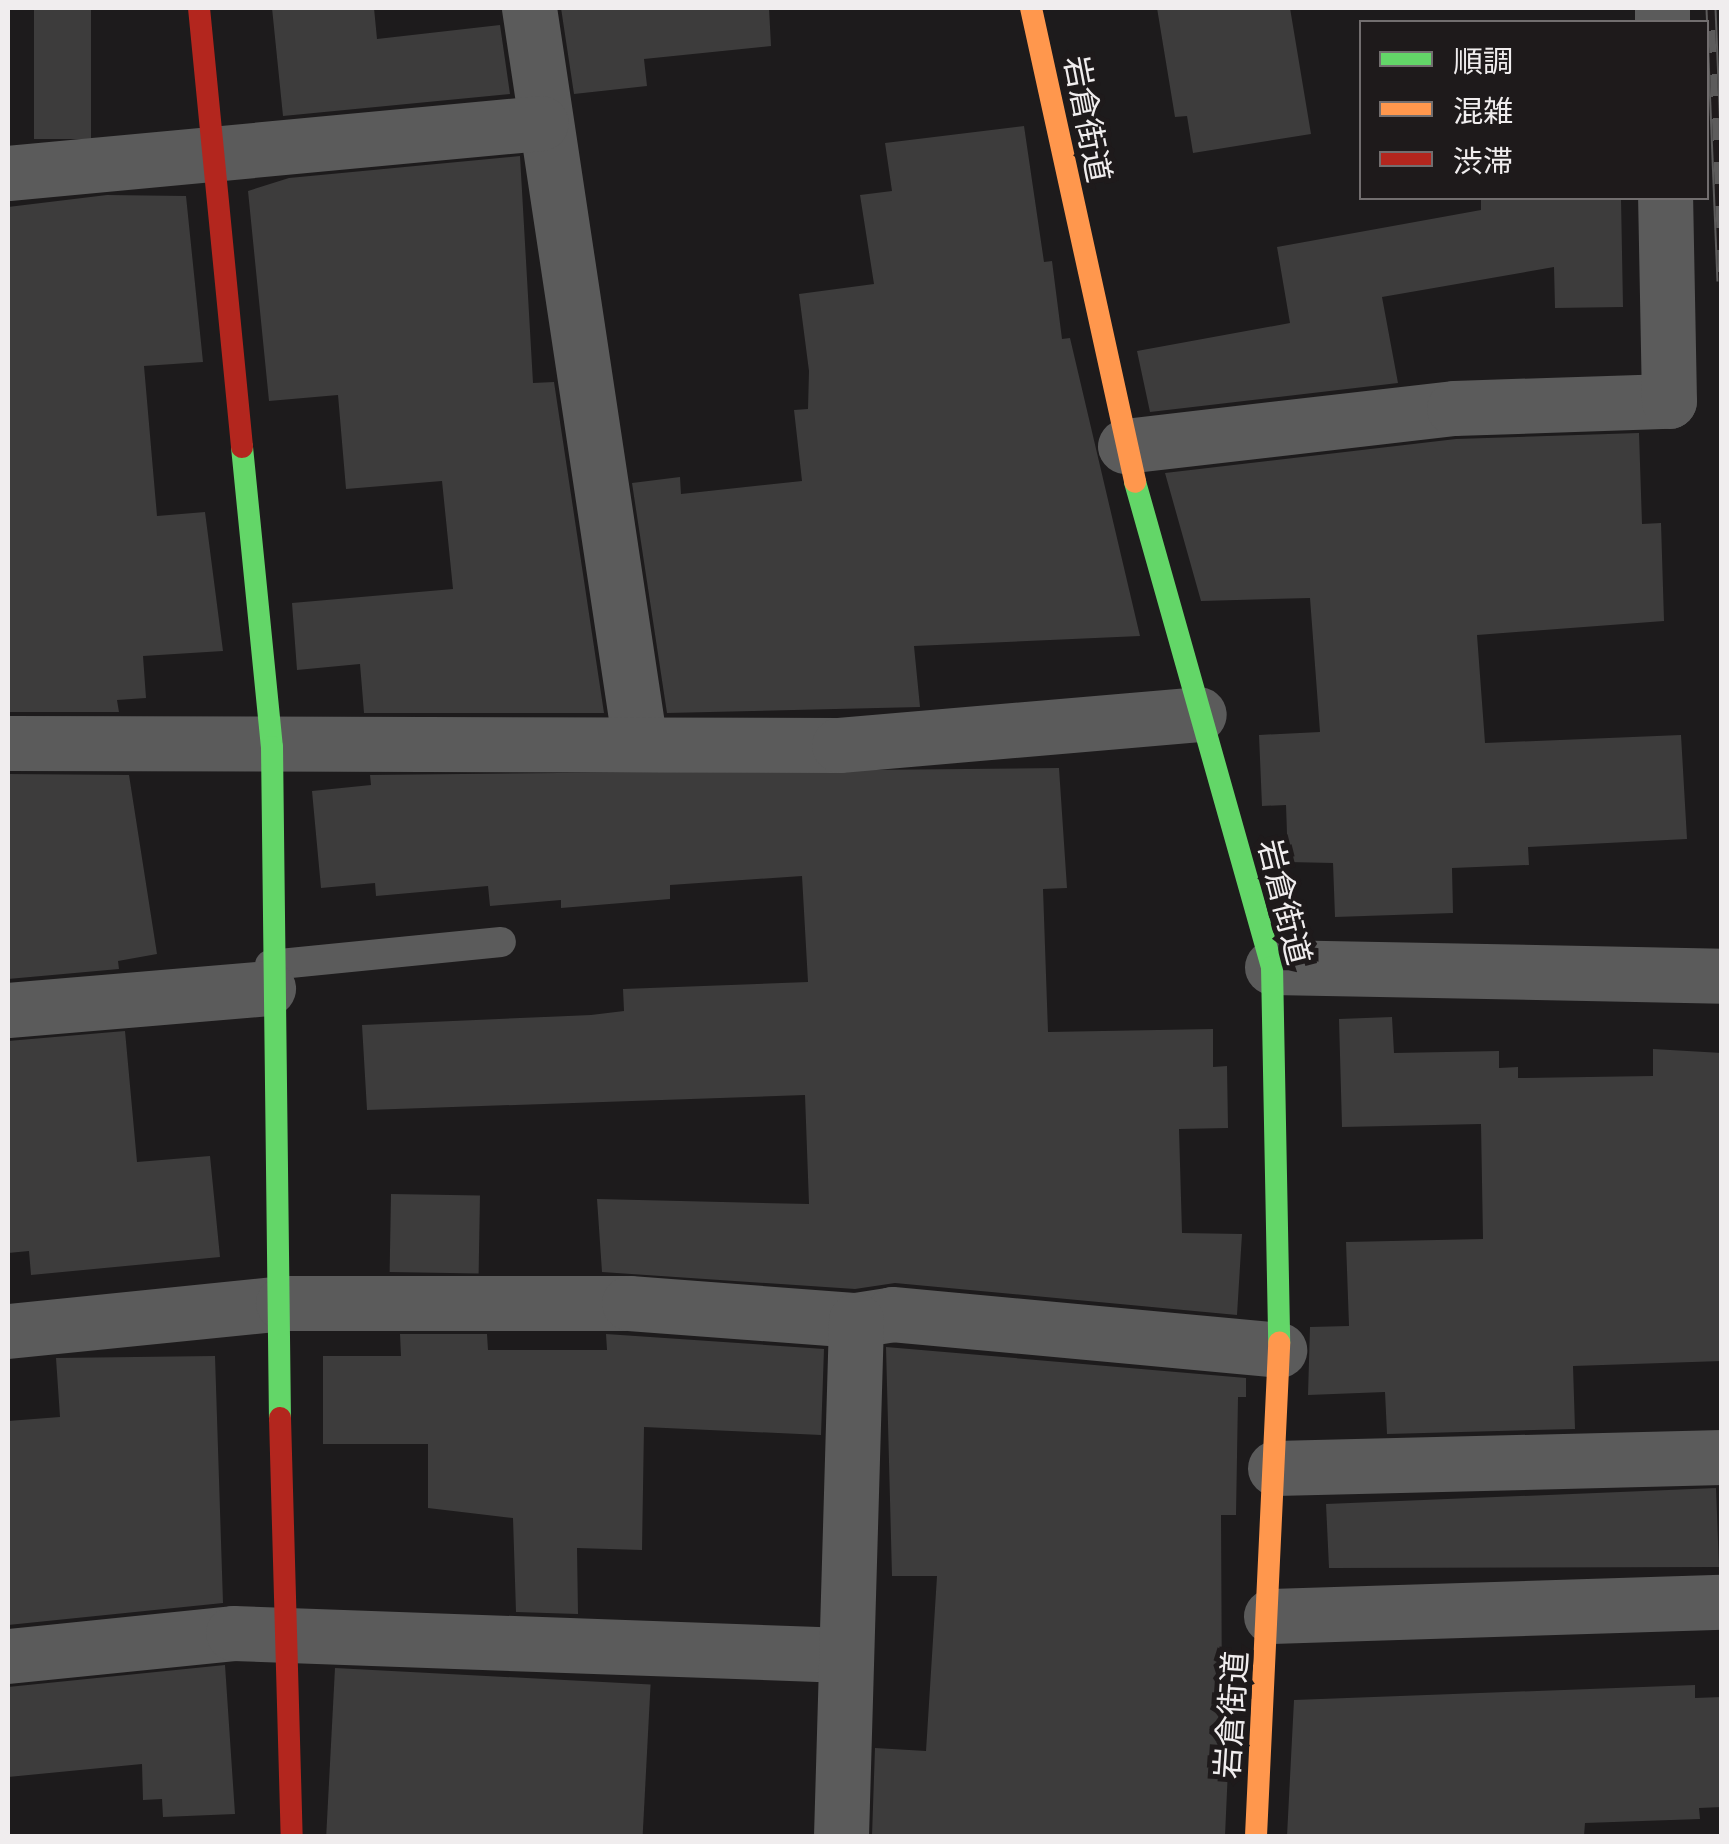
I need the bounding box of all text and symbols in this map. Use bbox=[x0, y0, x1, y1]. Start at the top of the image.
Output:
legend bbox=[1359, 20, 1709, 200]
text: 順調 bbox=[1453, 44, 1513, 79]
street label: 岩倉街道 bbox=[1056, 53, 1118, 185]
text: 混雑 bbox=[1453, 94, 1513, 129]
text: 渋滞 bbox=[1453, 144, 1513, 179]
street label: 岩倉街道 bbox=[1250, 835, 1318, 969]
street label: 岩倉街道 bbox=[1208, 1650, 1256, 1780]

